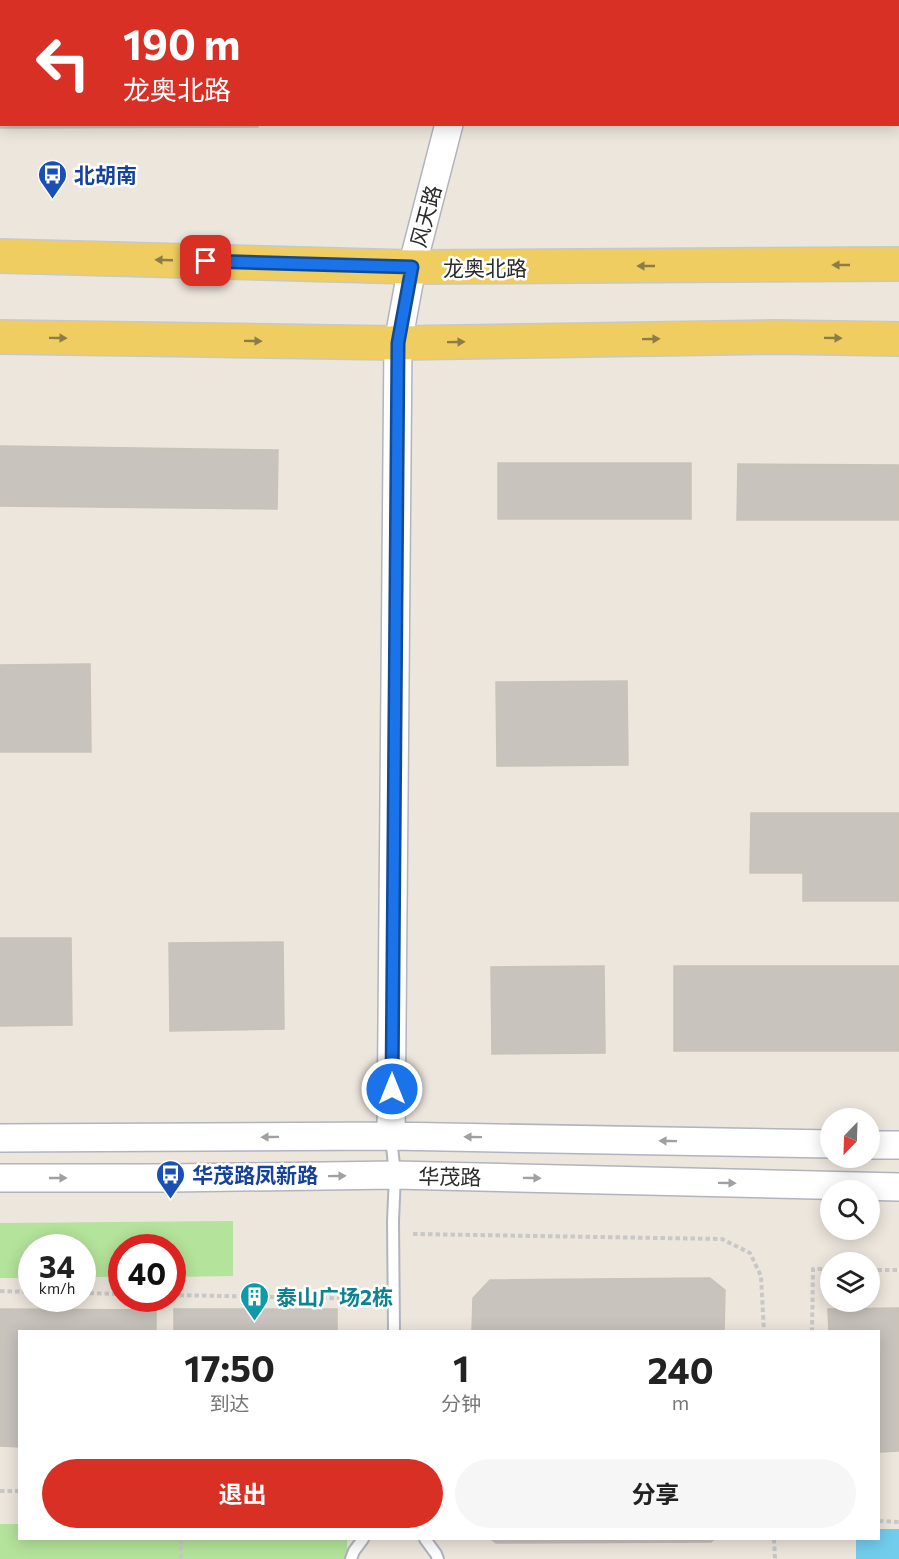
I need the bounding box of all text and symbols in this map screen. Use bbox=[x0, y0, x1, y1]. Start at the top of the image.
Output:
text: 190 m bbox=[123, 17, 241, 69]
icon: left bbox=[24, 24, 102, 102]
text: 龙奥北路 bbox=[123, 73, 231, 106]
bus stop icon: 北胡南 bbox=[37, 158, 69, 200]
place label: 北胡南 bbox=[74, 162, 137, 187]
street label: 风天路 bbox=[405, 182, 445, 250]
pin bbox=[180, 235, 231, 286]
icon: arrive bbox=[189, 244, 222, 277]
one-way arrow bbox=[155, 255, 174, 265]
street label: 龙奥北路 bbox=[443, 255, 527, 280]
one-way arrow bbox=[831, 260, 850, 270]
one-way arrow bbox=[636, 261, 655, 271]
one-way arrow bbox=[49, 333, 68, 343]
one-way arrow bbox=[824, 333, 843, 343]
one-way arrow bbox=[642, 334, 661, 344]
one-way arrow bbox=[244, 336, 263, 346]
one-way arrow bbox=[447, 337, 466, 347]
position arrow bbox=[360, 1057, 424, 1121]
north arrow bbox=[820, 1108, 880, 1168]
map controls bbox=[820, 1108, 880, 1312]
one-way arrow bbox=[260, 1132, 279, 1142]
one-way arrow bbox=[463, 1132, 482, 1142]
one-way arrow bbox=[658, 1136, 677, 1146]
bus stop icon: 华茂路凤新路 bbox=[155, 1158, 187, 1200]
place label: 华茂路凤新路 bbox=[192, 1162, 318, 1187]
street label: 华茂路 bbox=[418, 1163, 482, 1189]
one-way arrow bbox=[328, 1171, 347, 1180]
one-way arrow bbox=[49, 1173, 68, 1183]
one-way arrow bbox=[523, 1173, 542, 1183]
one-way arrow bbox=[718, 1178, 737, 1187]
button: search bbox=[820, 1180, 880, 1240]
speed limit sign: 40 bbox=[108, 1234, 186, 1312]
text: 34 bbox=[39, 1247, 75, 1284]
button: layers bbox=[820, 1252, 880, 1312]
text: km/h bbox=[39, 1279, 75, 1297]
building icon: 泰山广场2栋 bbox=[239, 1280, 271, 1322]
place label: 泰山广场2栋 bbox=[276, 1284, 393, 1309]
text: 17:50 bbox=[184, 1345, 275, 1389]
text: 1 bbox=[453, 1345, 469, 1389]
text: 240 bbox=[648, 1347, 714, 1391]
text: m bbox=[672, 1390, 689, 1414]
text: 到达 bbox=[210, 1391, 250, 1415]
text: 分钟 bbox=[441, 1391, 481, 1415]
button: 退出 bbox=[42, 1459, 443, 1528]
button: 分享 bbox=[455, 1459, 856, 1528]

